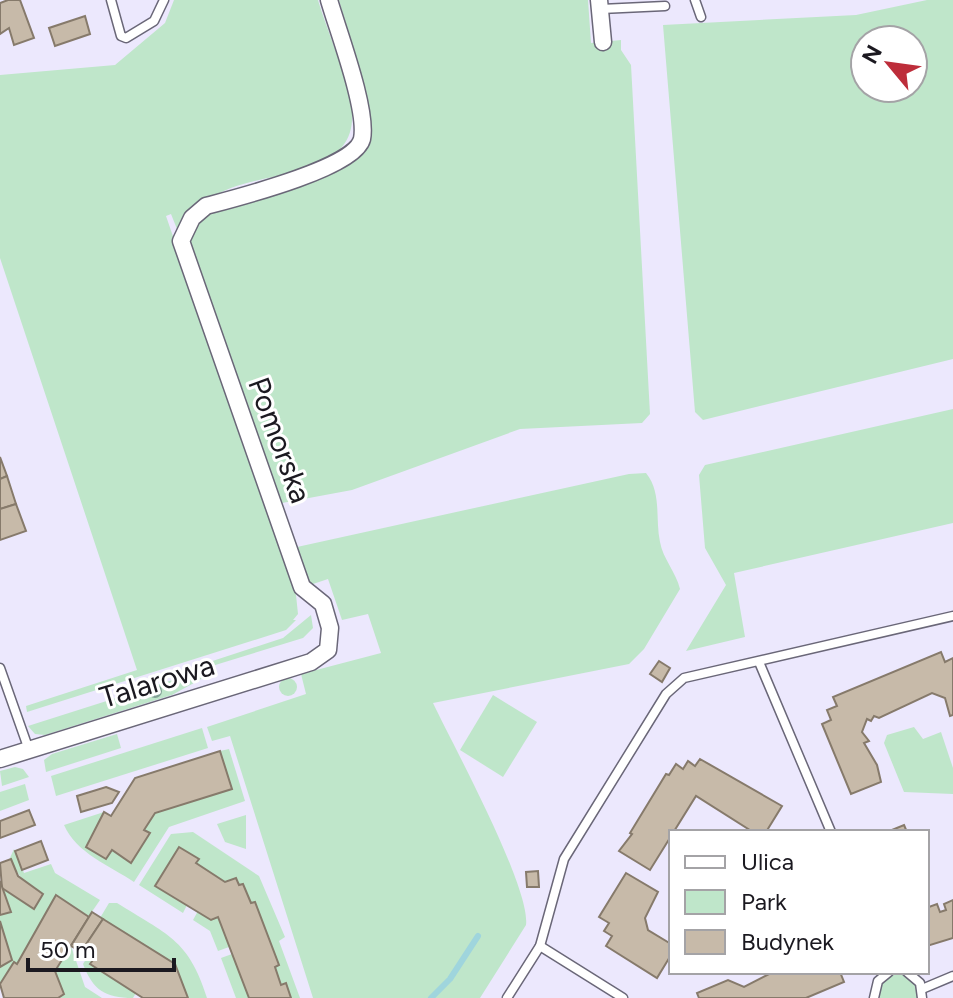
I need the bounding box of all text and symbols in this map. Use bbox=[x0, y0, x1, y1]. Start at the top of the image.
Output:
north arrow bbox=[849, 24, 929, 104]
text: N bbox=[856, 41, 888, 69]
street label: Pomorska bbox=[240, 372, 320, 508]
street label: Talarowa bbox=[95, 646, 219, 716]
legend bbox=[669, 830, 929, 974]
text: Ulica bbox=[741, 847, 794, 876]
text: Park bbox=[741, 887, 787, 916]
scale bar bbox=[28, 922, 174, 972]
text: Budynek bbox=[741, 927, 834, 956]
text: 50 m bbox=[40, 935, 96, 964]

